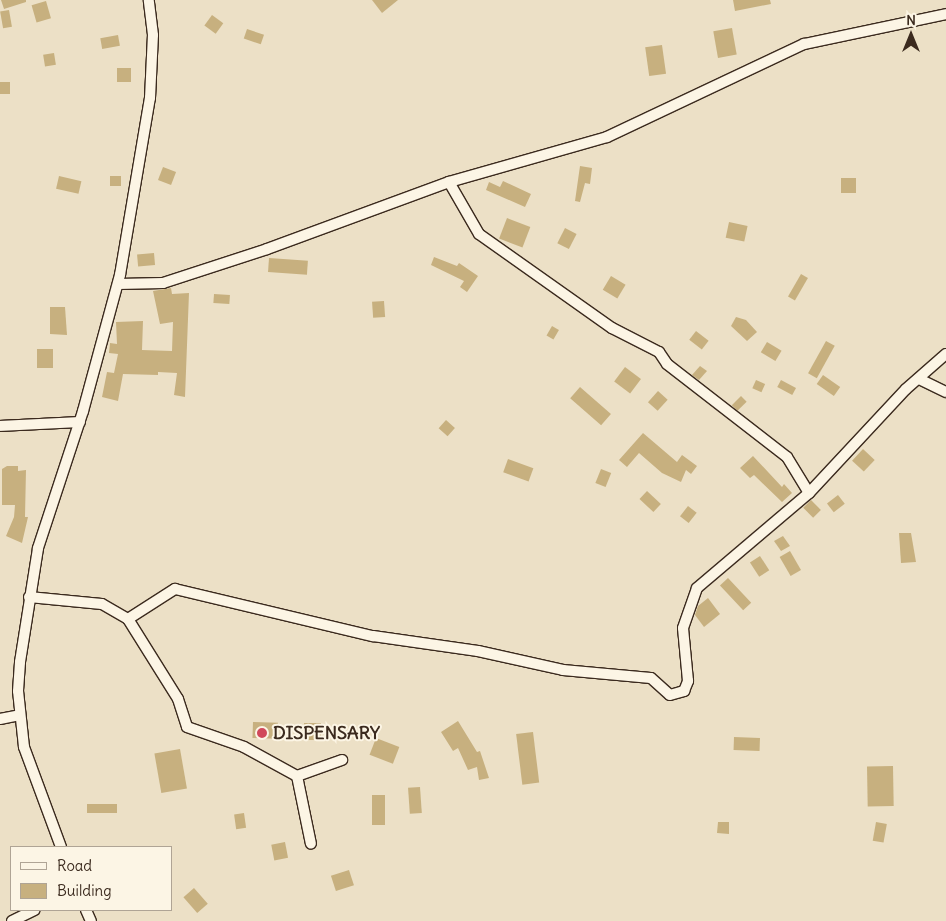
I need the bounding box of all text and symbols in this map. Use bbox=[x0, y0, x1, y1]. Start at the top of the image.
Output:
north arrow bbox=[886, 10, 936, 60]
text: N bbox=[906, 11, 916, 29]
place label: DISPENSARY bbox=[273, 722, 380, 744]
marker: DISPENSARY bbox=[255, 726, 269, 740]
legend bbox=[10, 846, 172, 911]
text: Road bbox=[57, 856, 92, 875]
text: Building bbox=[57, 881, 112, 900]

